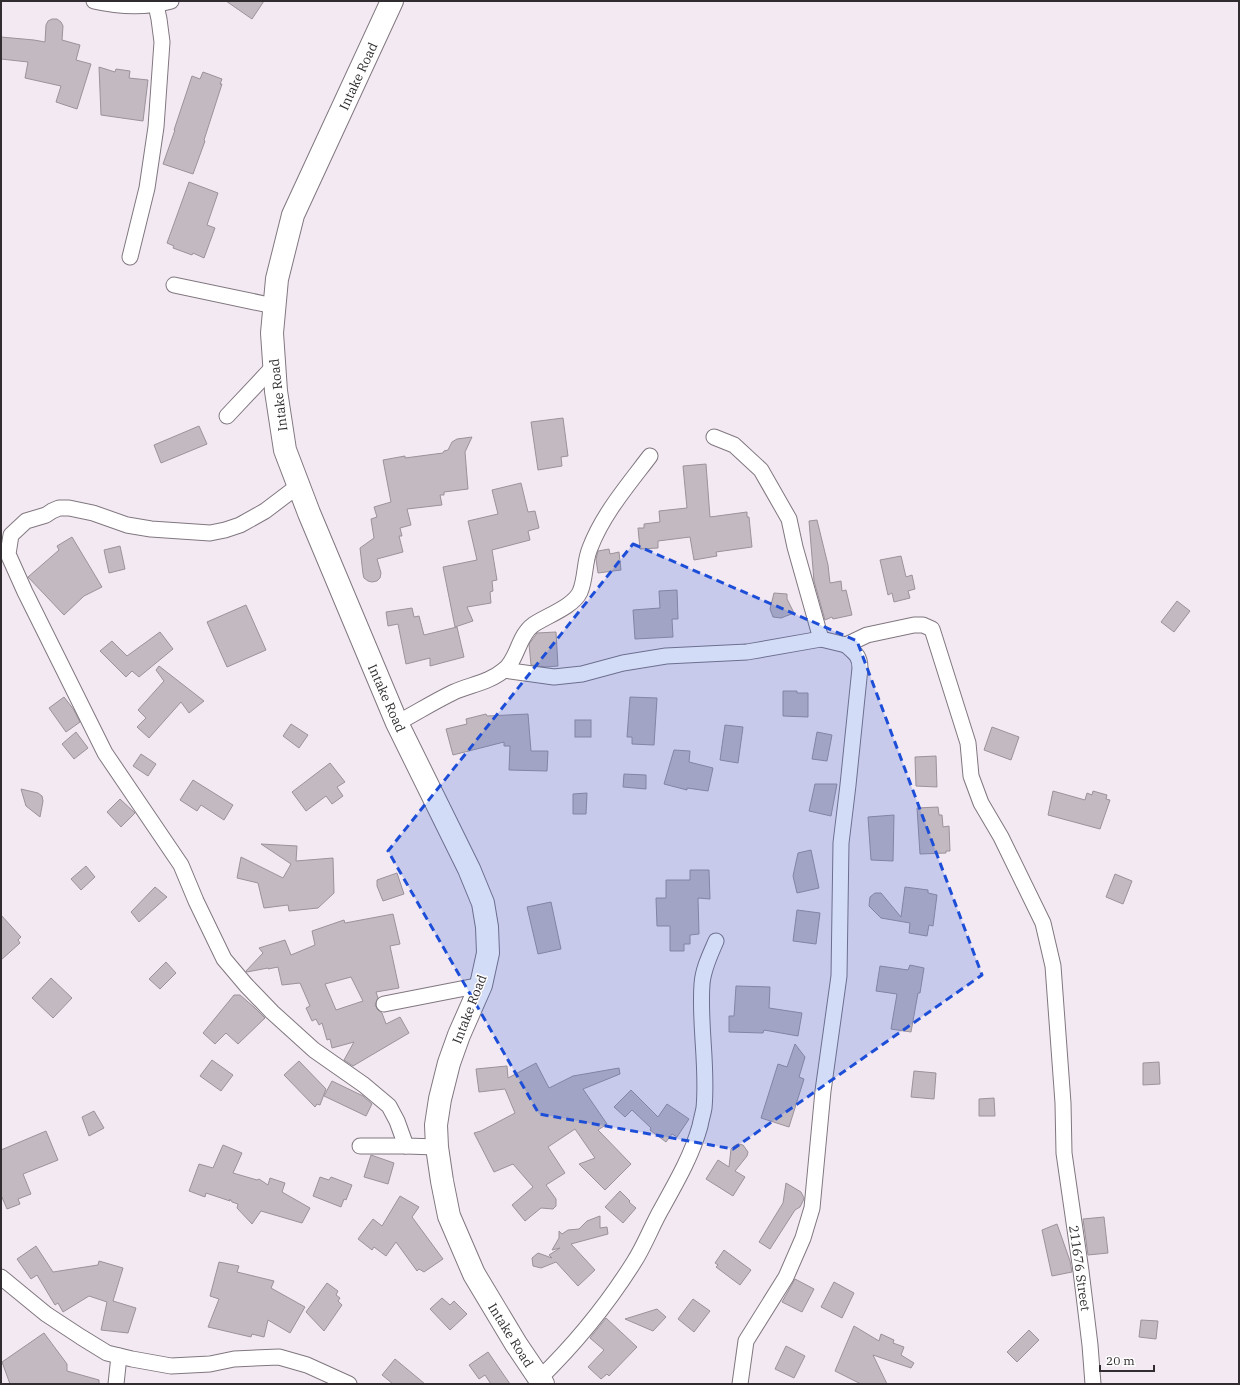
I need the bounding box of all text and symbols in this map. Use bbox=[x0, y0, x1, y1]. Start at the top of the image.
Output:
street label: Intake Road bbox=[335, 40, 382, 113]
street label: Intake Road bbox=[266, 358, 291, 432]
street label: Intake Road bbox=[364, 661, 409, 735]
street label: Intake Road bbox=[448, 972, 490, 1046]
street label: 211676 Street bbox=[1065, 1224, 1094, 1312]
street label: Intake Road bbox=[484, 1300, 537, 1371]
scale bar bbox=[1100, 1347, 1154, 1373]
text: 20 m bbox=[1106, 1353, 1135, 1368]

